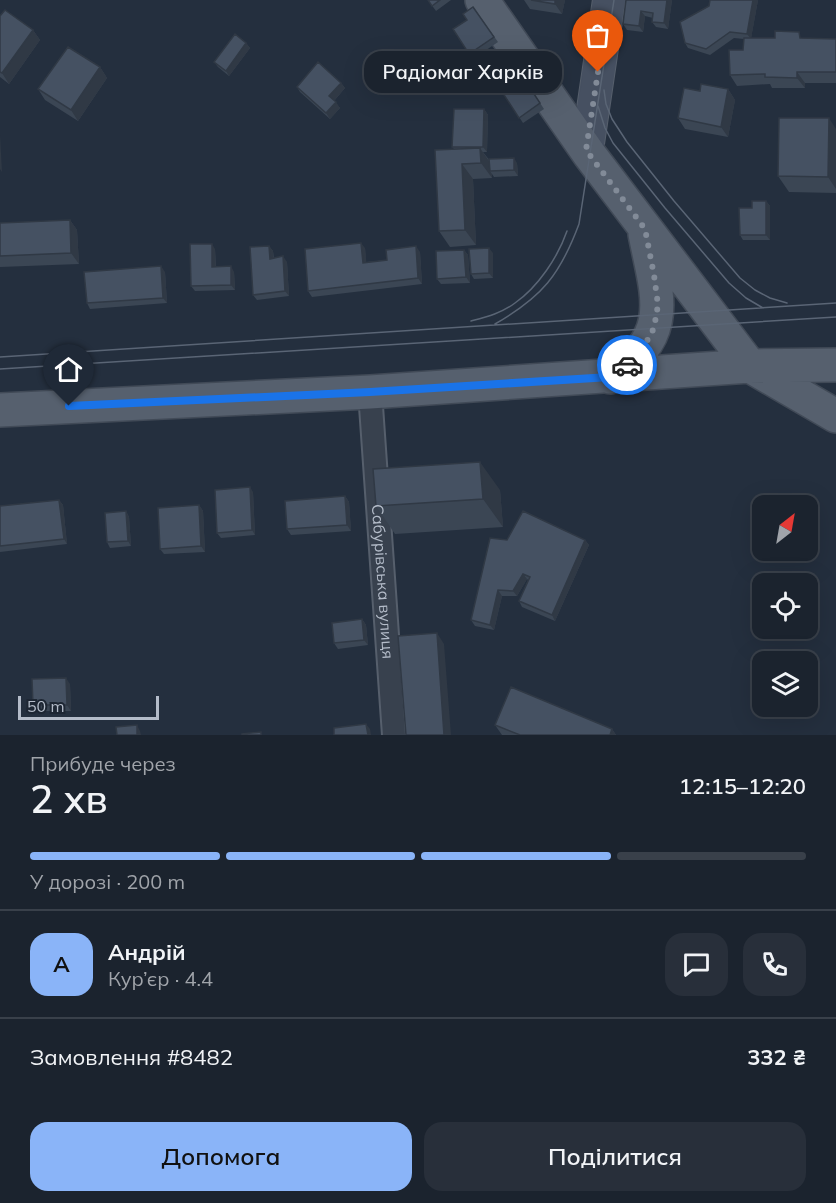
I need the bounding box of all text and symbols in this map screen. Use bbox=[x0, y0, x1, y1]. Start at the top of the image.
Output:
pin bbox=[572, 10, 623, 72]
icon: bag bbox=[581, 19, 614, 52]
callout: Радіомаг Харків bbox=[364, 51, 562, 93]
text: Радіомаг Харків bbox=[383, 59, 543, 84]
courier bbox=[597, 335, 657, 395]
pin bbox=[43, 344, 94, 406]
icon: car bbox=[611, 349, 644, 382]
icon: home bbox=[52, 353, 85, 386]
north arrow bbox=[752, 495, 818, 561]
map controls bbox=[752, 495, 818, 717]
street label: Сабурівська вулиця bbox=[368, 503, 399, 660]
button: locate bbox=[752, 573, 818, 639]
button: layers bbox=[752, 651, 818, 717]
scale bar bbox=[18, 693, 159, 720]
text: 50 m bbox=[27, 696, 64, 716]
text: Прибуде через bbox=[30, 751, 176, 776]
text: 12:15–12:20 bbox=[679, 772, 806, 800]
text: 2 хв bbox=[30, 774, 108, 823]
text: У дорозі · 200 m bbox=[30, 869, 185, 894]
button: chat bbox=[665, 933, 728, 996]
button: phone bbox=[743, 933, 806, 996]
text: Андрій bbox=[108, 938, 186, 966]
text: А bbox=[53, 950, 70, 978]
text: Кур’єр · 4.4 bbox=[108, 966, 213, 991]
text: Замовлення #8482 bbox=[30, 1043, 233, 1071]
text: 332 ₴ bbox=[747, 1043, 806, 1071]
button: Допомога bbox=[30, 1122, 412, 1191]
button: Поділитися bbox=[424, 1122, 806, 1191]

